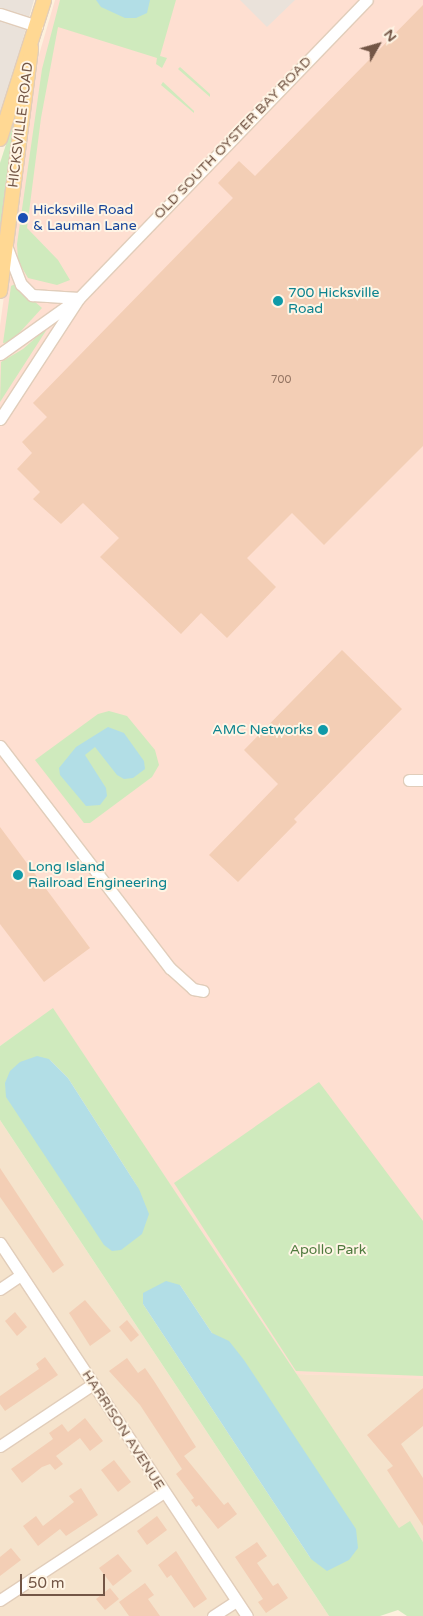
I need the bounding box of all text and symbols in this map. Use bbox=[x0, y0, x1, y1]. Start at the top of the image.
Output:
north arrow bbox=[353, 20, 403, 70]
text: N bbox=[380, 26, 400, 45]
street label: OLD SOUTH OYSTER BAY ROAD bbox=[151, 53, 315, 223]
street label: HICKSVILLE ROAD bbox=[5, 61, 37, 189]
place label: Hicksville Road & Lauman Lane bbox=[33, 202, 137, 234]
marker: Hicksville Road & Lauman Lane bbox=[17, 212, 29, 224]
place label: 700 Hicksville Road bbox=[288, 285, 379, 318]
marker: 700 Hicksville Road bbox=[272, 295, 284, 307]
house number: 700 bbox=[271, 373, 291, 387]
place label: AMC Networks bbox=[212, 722, 313, 738]
marker: AMC Networks bbox=[317, 724, 329, 736]
place label: Long Island Railroad Engineering bbox=[28, 859, 167, 892]
marker: Long Island Railroad Engineering bbox=[12, 869, 24, 881]
park label: Apollo Park bbox=[290, 1242, 366, 1258]
street label: HARRISON AVENUE bbox=[78, 1367, 168, 1493]
scale bar bbox=[22, 1564, 108, 1596]
text: 50 m bbox=[28, 1574, 65, 1592]

